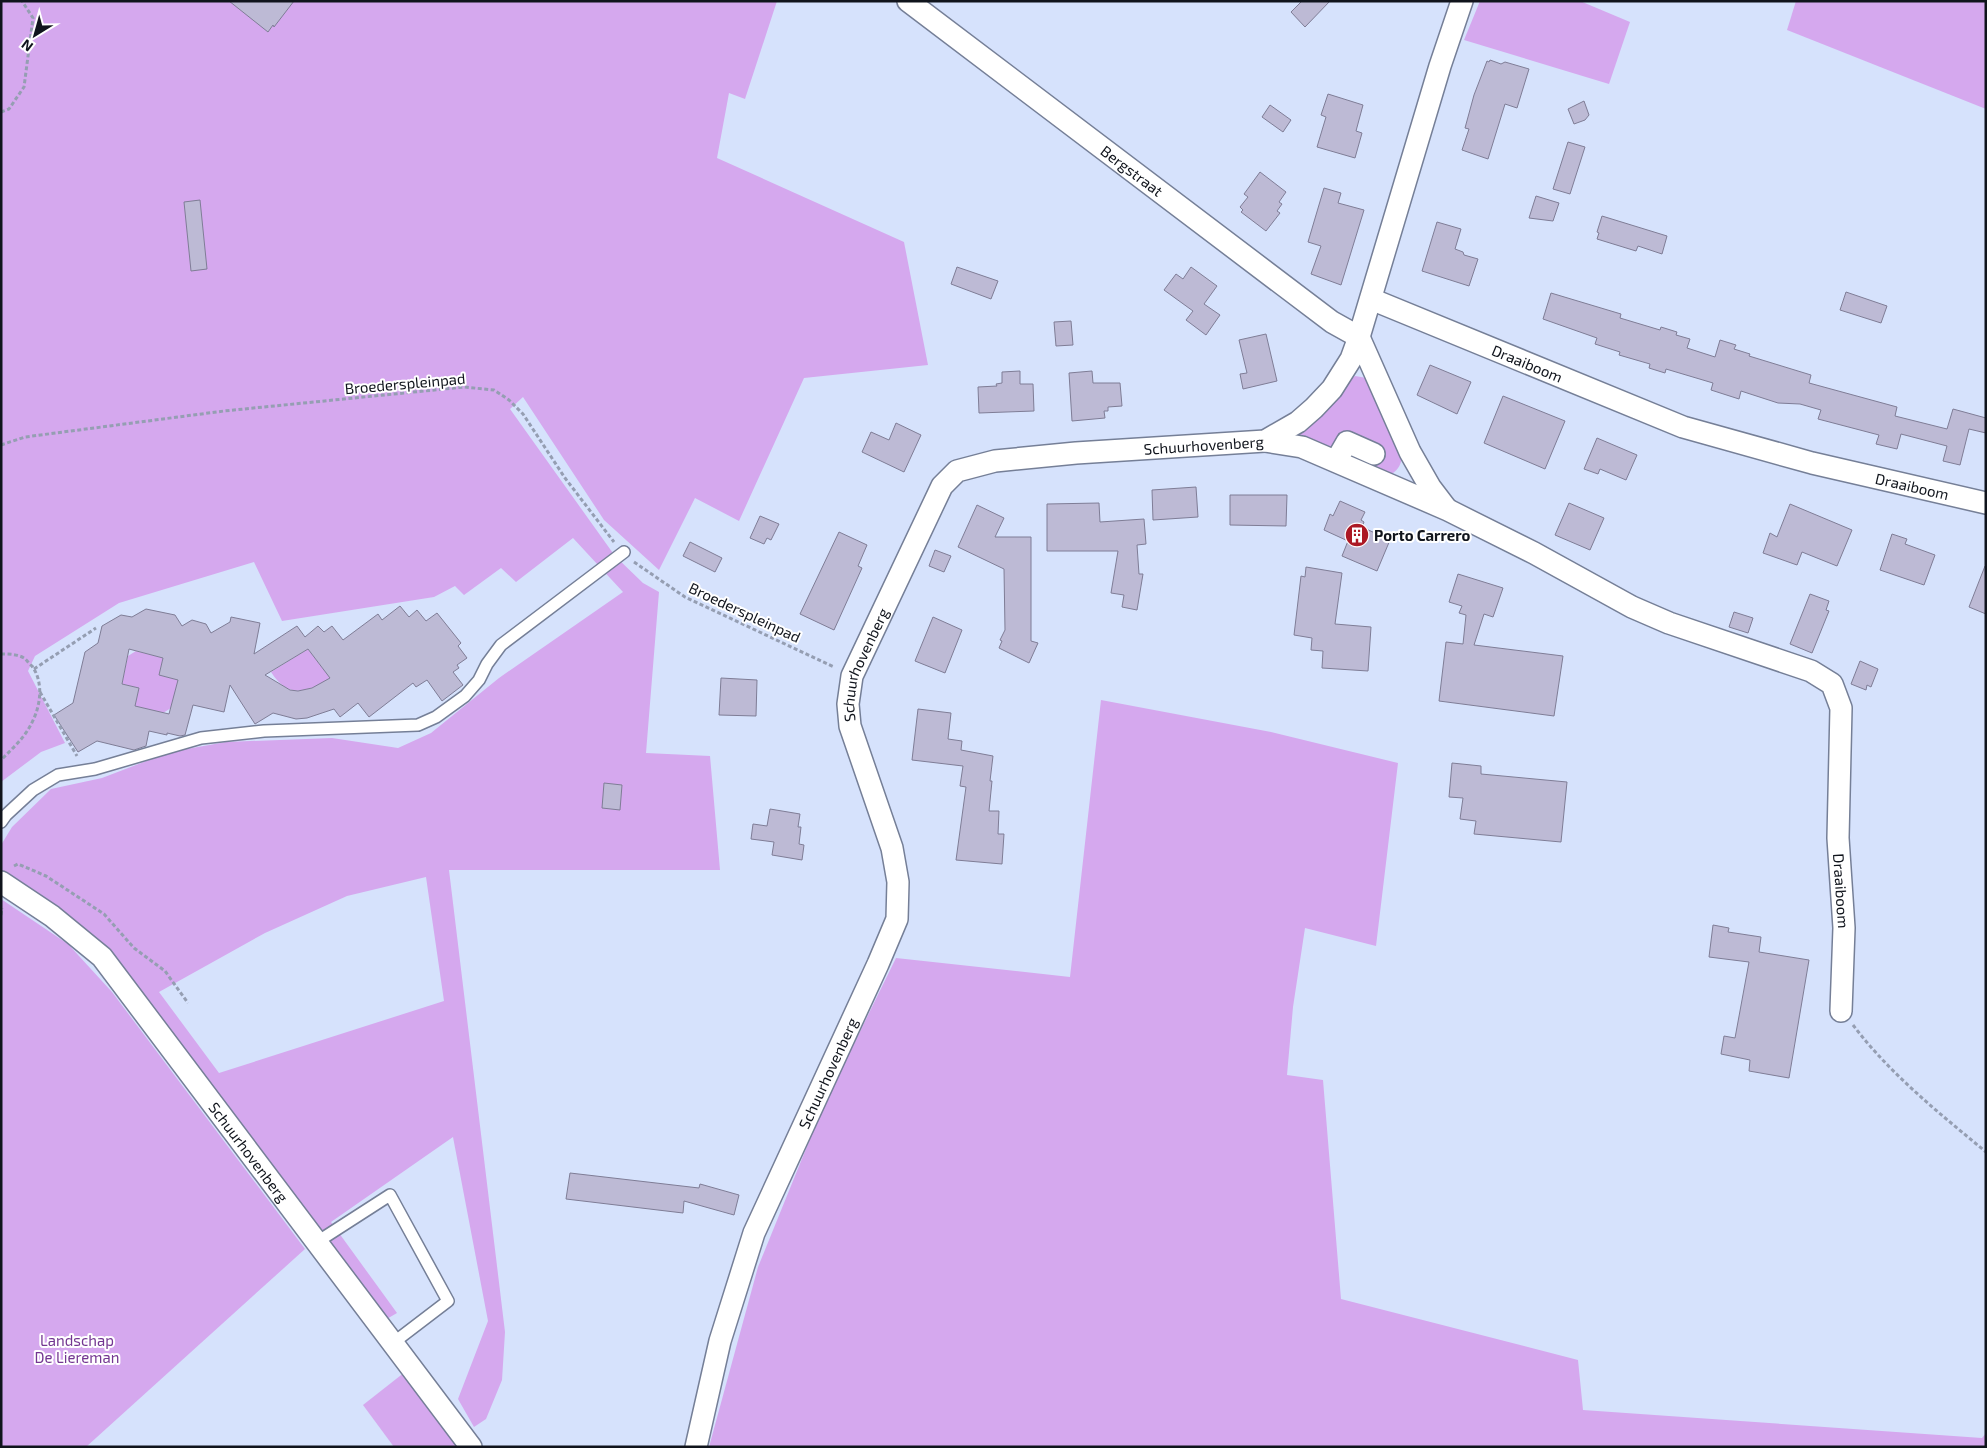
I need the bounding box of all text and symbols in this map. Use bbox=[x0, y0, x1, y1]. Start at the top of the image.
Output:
north arrow bbox=[10, 10, 60, 60]
text: N bbox=[18, 36, 36, 56]
street label: Bergstraat bbox=[1097, 141, 1167, 200]
street label: Draaiboom bbox=[1489, 341, 1565, 386]
street label: Broederspleinpad bbox=[344, 369, 466, 397]
street label: Schuurhovenberg bbox=[1143, 432, 1265, 458]
street label: Draaiboom bbox=[1874, 469, 1951, 503]
building icon: Porto Carrero bbox=[1344, 522, 1370, 548]
place label: Porto Carrero bbox=[1374, 526, 1471, 544]
street label: Broederspleinpad bbox=[686, 578, 804, 646]
street label: Schuurhovenberg bbox=[839, 604, 892, 723]
street label: Draaiboom bbox=[1830, 853, 1853, 929]
street label: Schuurhovenberg bbox=[794, 1014, 861, 1132]
street label: Schuurhovenberg bbox=[205, 1098, 293, 1206]
park label: Landschap De Liereman bbox=[35, 1331, 119, 1366]

